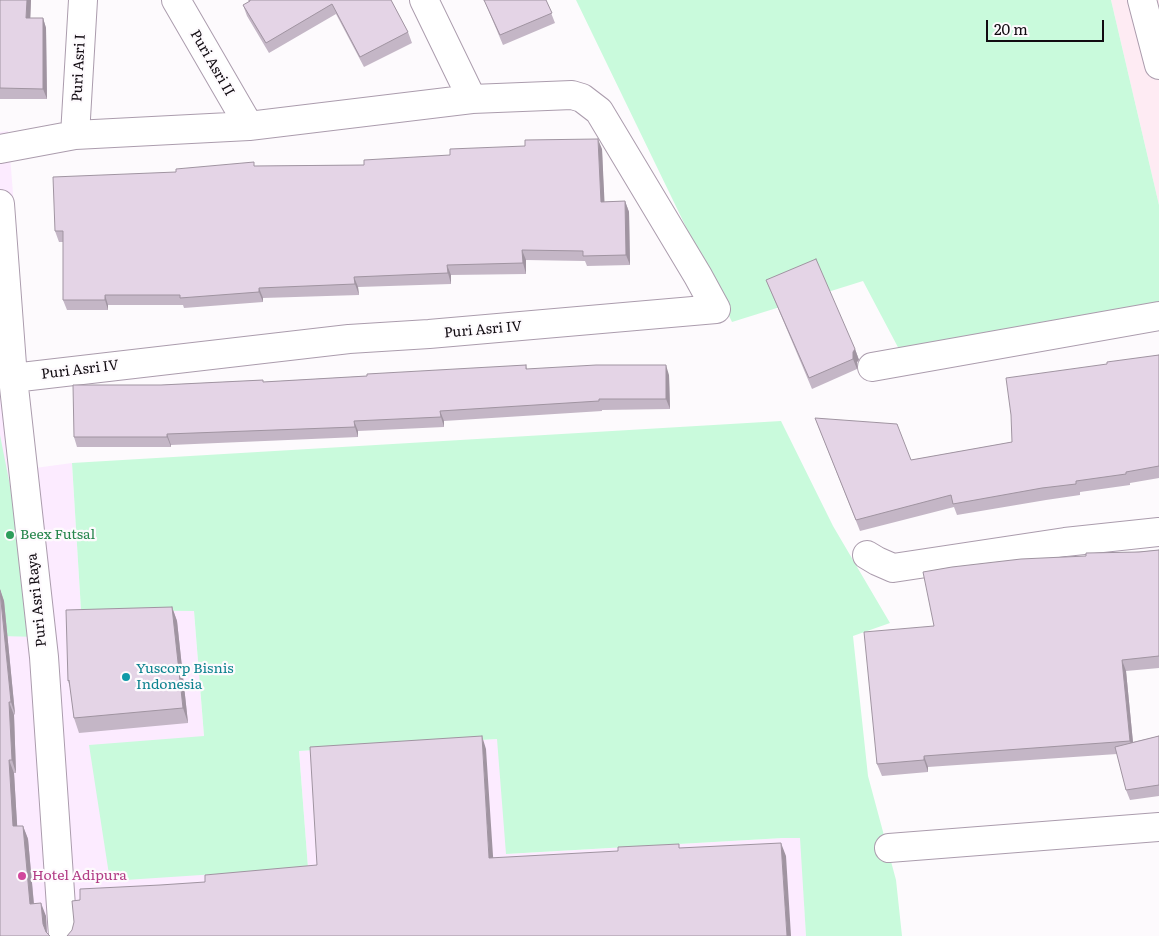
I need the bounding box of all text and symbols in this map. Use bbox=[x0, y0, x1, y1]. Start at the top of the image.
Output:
scale bar bbox=[989, 10, 1106, 42]
text: 20 m bbox=[994, 17, 1028, 40]
street label: Puri Asri II bbox=[186, 27, 238, 99]
street label: Puri Asri I bbox=[69, 34, 89, 102]
street label: Puri Asri IV bbox=[443, 318, 523, 342]
street label: Puri Asri IV bbox=[40, 357, 120, 383]
place label: Beex Futsal bbox=[20, 527, 95, 543]
marker: Beex Futsal bbox=[4, 529, 16, 541]
street label: Puri Asri Raya bbox=[24, 552, 50, 648]
place label: Yuscorp Bisnis Indonesia bbox=[136, 661, 234, 694]
marker: Yuscorp Bisnis Indonesia bbox=[120, 671, 132, 683]
place label: Hotel Adipura bbox=[32, 868, 127, 884]
marker: Hotel Adipura bbox=[16, 870, 28, 882]

